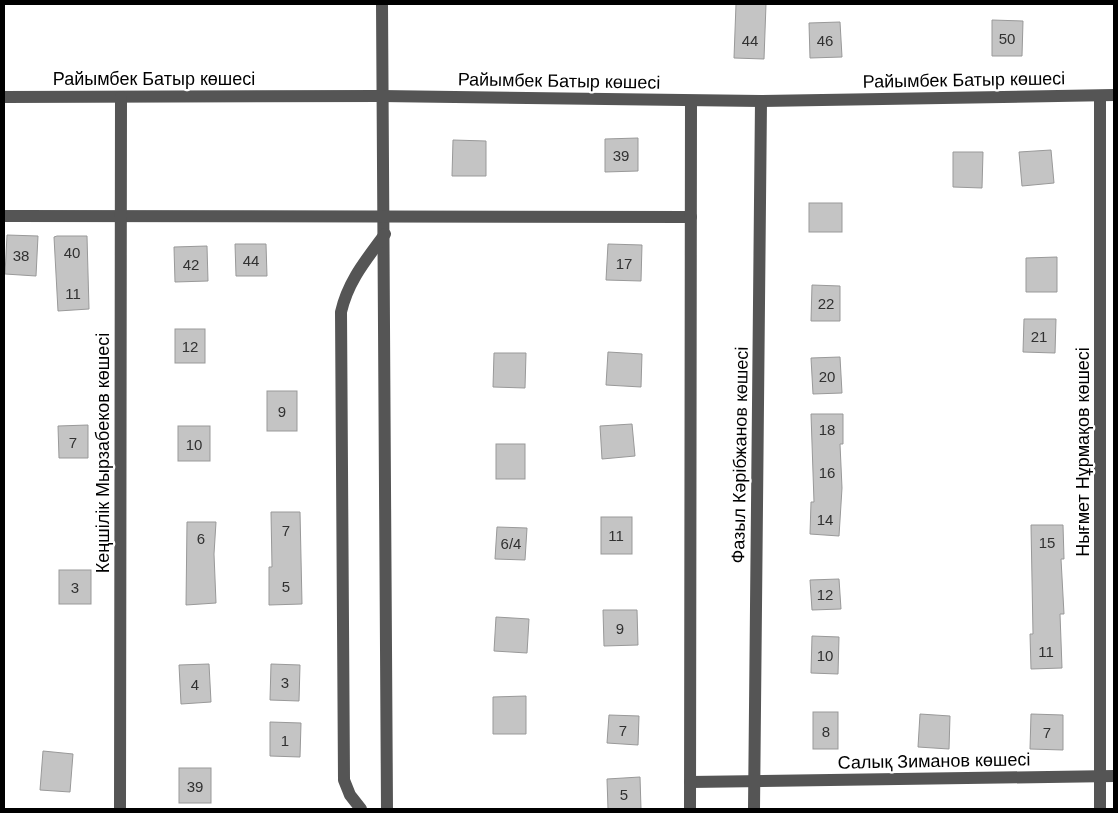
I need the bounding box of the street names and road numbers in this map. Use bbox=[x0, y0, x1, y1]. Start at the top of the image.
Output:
street label: Райымбек Батыр көшесі bbox=[863, 68, 1065, 92]
street label: Райымбек Батыр көшесі bbox=[53, 69, 255, 89]
street label: Райымбек Батыр көшесі bbox=[458, 69, 660, 93]
street label: Кеңшілік Мырзабеков көшесі bbox=[93, 333, 113, 573]
street label: Фазыл Кәрібжанов көшесі bbox=[728, 346, 752, 564]
street label: Нығмет Нұрмақов көшесі bbox=[1073, 347, 1093, 557]
street label: Салық Зиманов көшесі bbox=[837, 749, 1031, 773]

